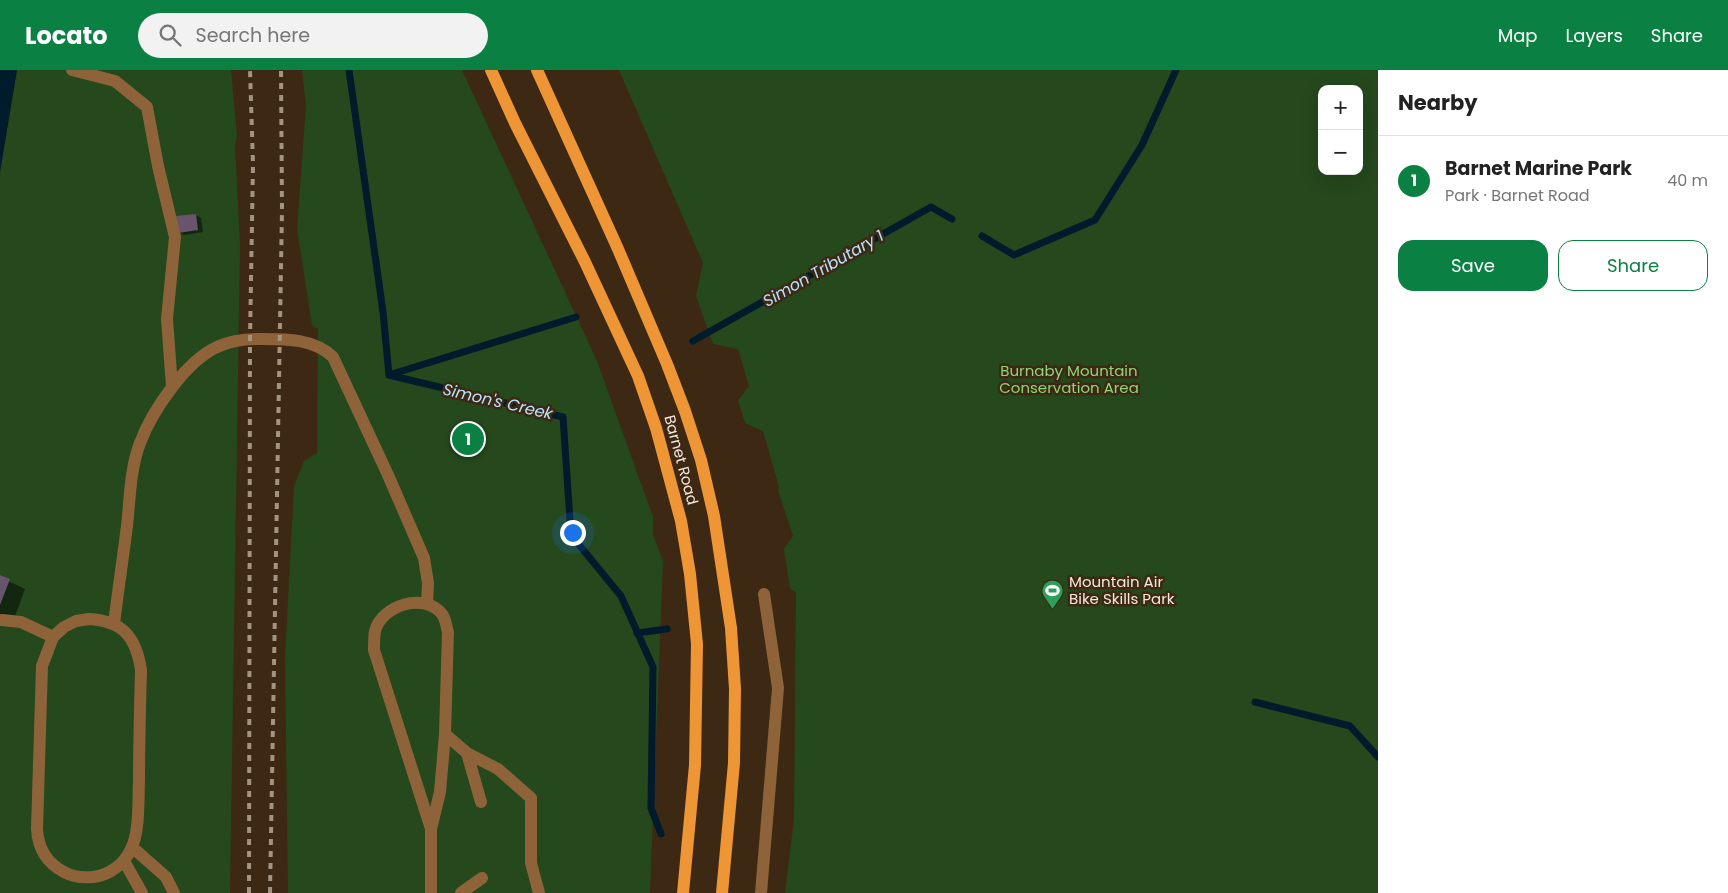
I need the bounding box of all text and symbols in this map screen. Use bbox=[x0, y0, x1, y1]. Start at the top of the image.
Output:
search box bbox=[138, 13, 488, 58]
text: Locato bbox=[25, 19, 108, 52]
icon: search bbox=[156, 21, 184, 49]
text: Search here bbox=[196, 22, 310, 49]
text: Map bbox=[1498, 23, 1538, 48]
text: Layers bbox=[1566, 23, 1623, 48]
text: Share bbox=[1651, 23, 1703, 48]
map controls bbox=[1318, 85, 1363, 175]
button: + bbox=[1318, 85, 1363, 130]
text: Nearby bbox=[1398, 88, 1478, 117]
button: − bbox=[1318, 130, 1363, 175]
text: Barnet Marine Park bbox=[1445, 155, 1632, 182]
text: 1 bbox=[1411, 169, 1417, 192]
text: 40 m bbox=[1667, 169, 1708, 192]
text: Park · Barnet Road bbox=[1445, 184, 1590, 207]
water label: Simon Tributary 1 bbox=[759, 224, 888, 312]
button: Save bbox=[1398, 240, 1548, 291]
button: Share bbox=[1558, 240, 1708, 291]
park label: Burnaby Mountain Conservation Area bbox=[999, 360, 1139, 398]
water label: Simon's Creek bbox=[441, 378, 556, 425]
street label: Barnet Road bbox=[659, 413, 704, 507]
pin: 1 bbox=[452, 420, 484, 458]
your location bbox=[560, 520, 586, 546]
place label: Mountain Air Bike Skills Park bbox=[1069, 571, 1175, 609]
sports icon: Mountain Air Bike Skills Park bbox=[1041, 579, 1065, 610]

